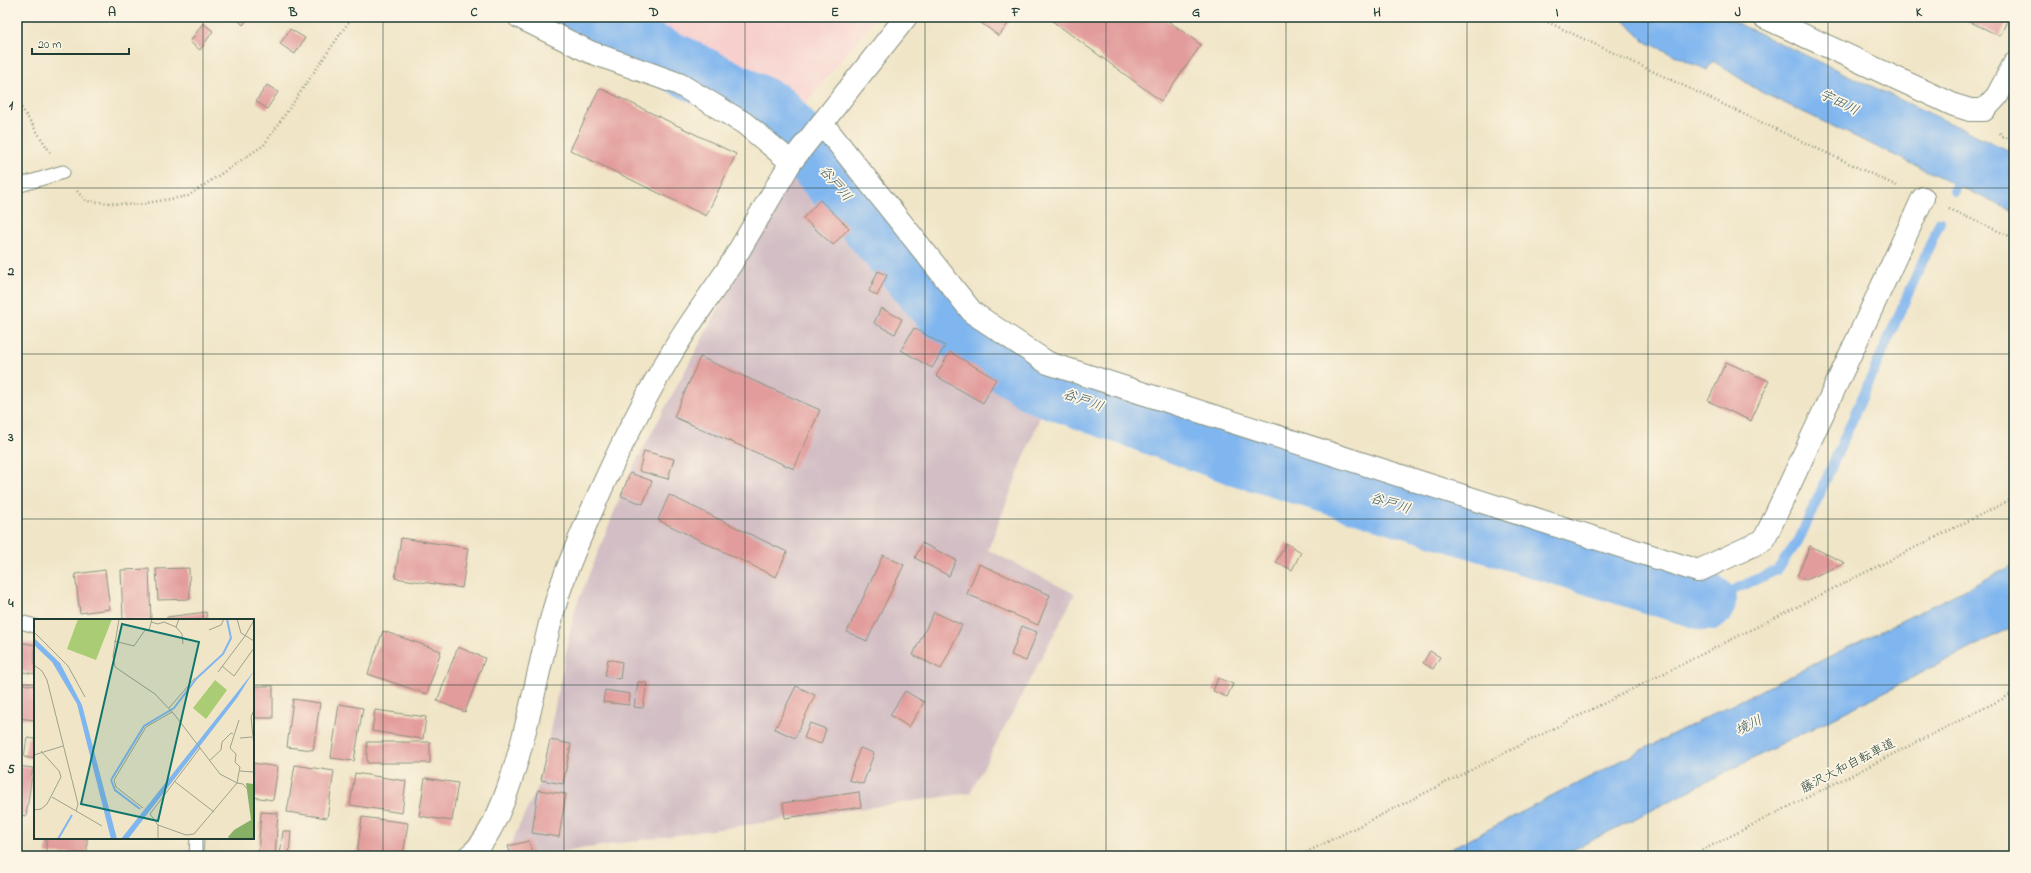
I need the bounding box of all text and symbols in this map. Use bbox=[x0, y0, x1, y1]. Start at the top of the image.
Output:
text: A bbox=[108, 3, 116, 22]
text: B bbox=[288, 3, 298, 22]
text: C bbox=[470, 3, 478, 22]
text: D bbox=[648, 3, 659, 22]
text: E bbox=[831, 3, 839, 22]
text: F bbox=[1011, 3, 1021, 22]
text: G bbox=[1192, 3, 1200, 22]
text: H bbox=[1373, 3, 1381, 22]
text: I bbox=[1555, 3, 1559, 22]
text: J bbox=[1735, 3, 1741, 22]
text: K bbox=[1916, 3, 1923, 22]
scale bar bbox=[32, 30, 129, 56]
text: 20 m bbox=[38, 36, 61, 54]
water label: 宇田川 bbox=[1816, 84, 1862, 122]
text: 1 bbox=[9, 96, 14, 115]
water label: 谷戸川 bbox=[813, 161, 857, 207]
text: 2 bbox=[7, 262, 15, 281]
water label: 谷戸川 bbox=[1060, 384, 1106, 418]
text: 3 bbox=[7, 428, 14, 447]
water label: 谷戸川 bbox=[1367, 488, 1413, 520]
text: 4 bbox=[7, 594, 14, 613]
inset map bbox=[34, 619, 254, 839]
water label: 境川 bbox=[1732, 710, 1766, 742]
street label: 藤沢大和自転車道 bbox=[1797, 734, 1899, 798]
text: 5 bbox=[7, 760, 15, 779]

